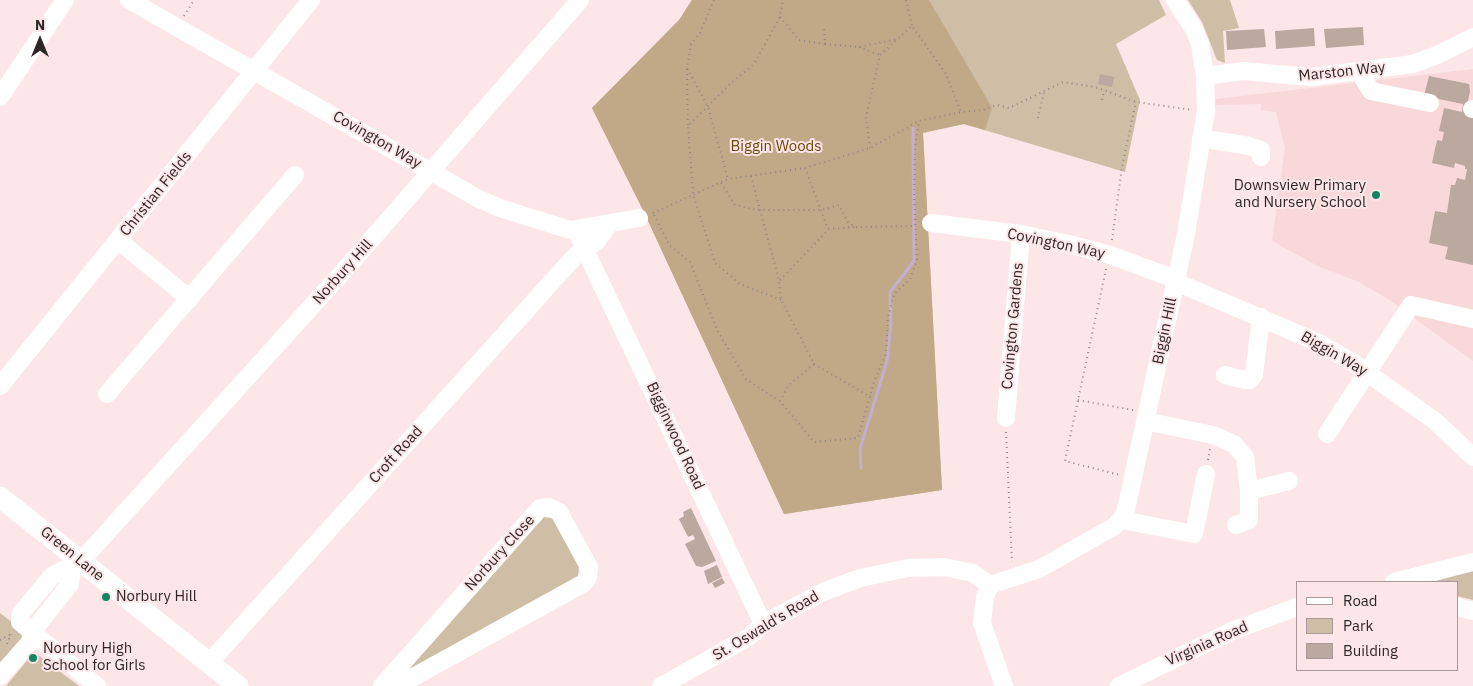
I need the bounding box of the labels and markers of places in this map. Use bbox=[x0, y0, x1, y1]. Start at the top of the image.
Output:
place label: Downsview Primary and Nursery School bbox=[1234, 177, 1366, 212]
marker: Downsview Primary and Nursery School bbox=[1370, 189, 1382, 201]
place label: Norbury Hill bbox=[116, 588, 197, 606]
marker: Norbury Hill bbox=[100, 591, 112, 603]
place label: Norbury High School for Girls bbox=[43, 640, 146, 675]
marker: Norbury High School for Girls bbox=[27, 652, 39, 664]

